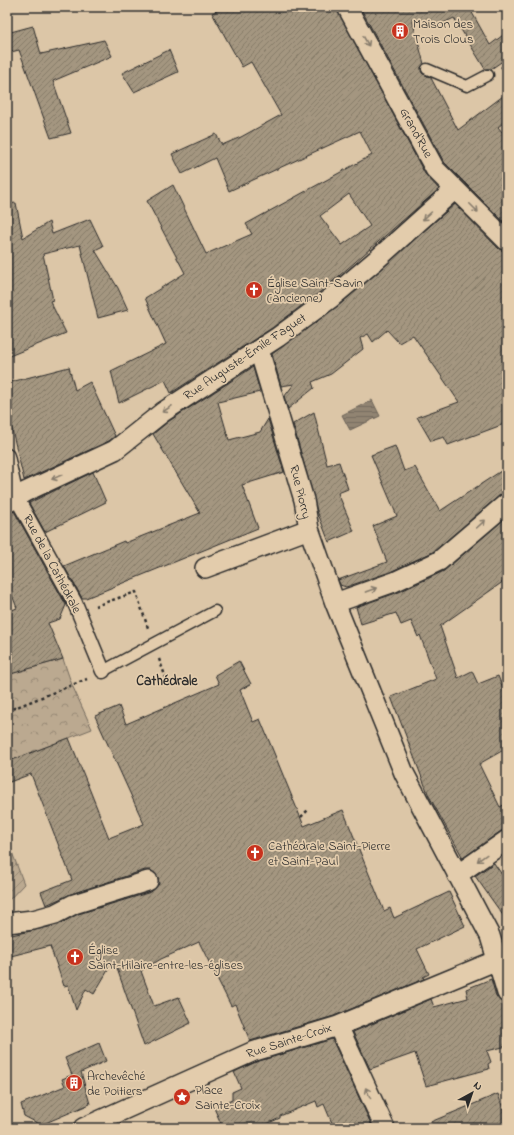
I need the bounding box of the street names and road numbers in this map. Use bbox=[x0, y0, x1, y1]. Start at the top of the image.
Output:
street label: Grand'Rue bbox=[394, 104, 438, 162]
street label: Rue Auguste-Émile Faguet bbox=[180, 308, 311, 406]
street label: Rue Piorry bbox=[283, 463, 316, 521]
street label: Rue de la Cathédrale bbox=[18, 511, 86, 617]
street label: Rue Sainte-Croix bbox=[244, 1018, 334, 1064]

